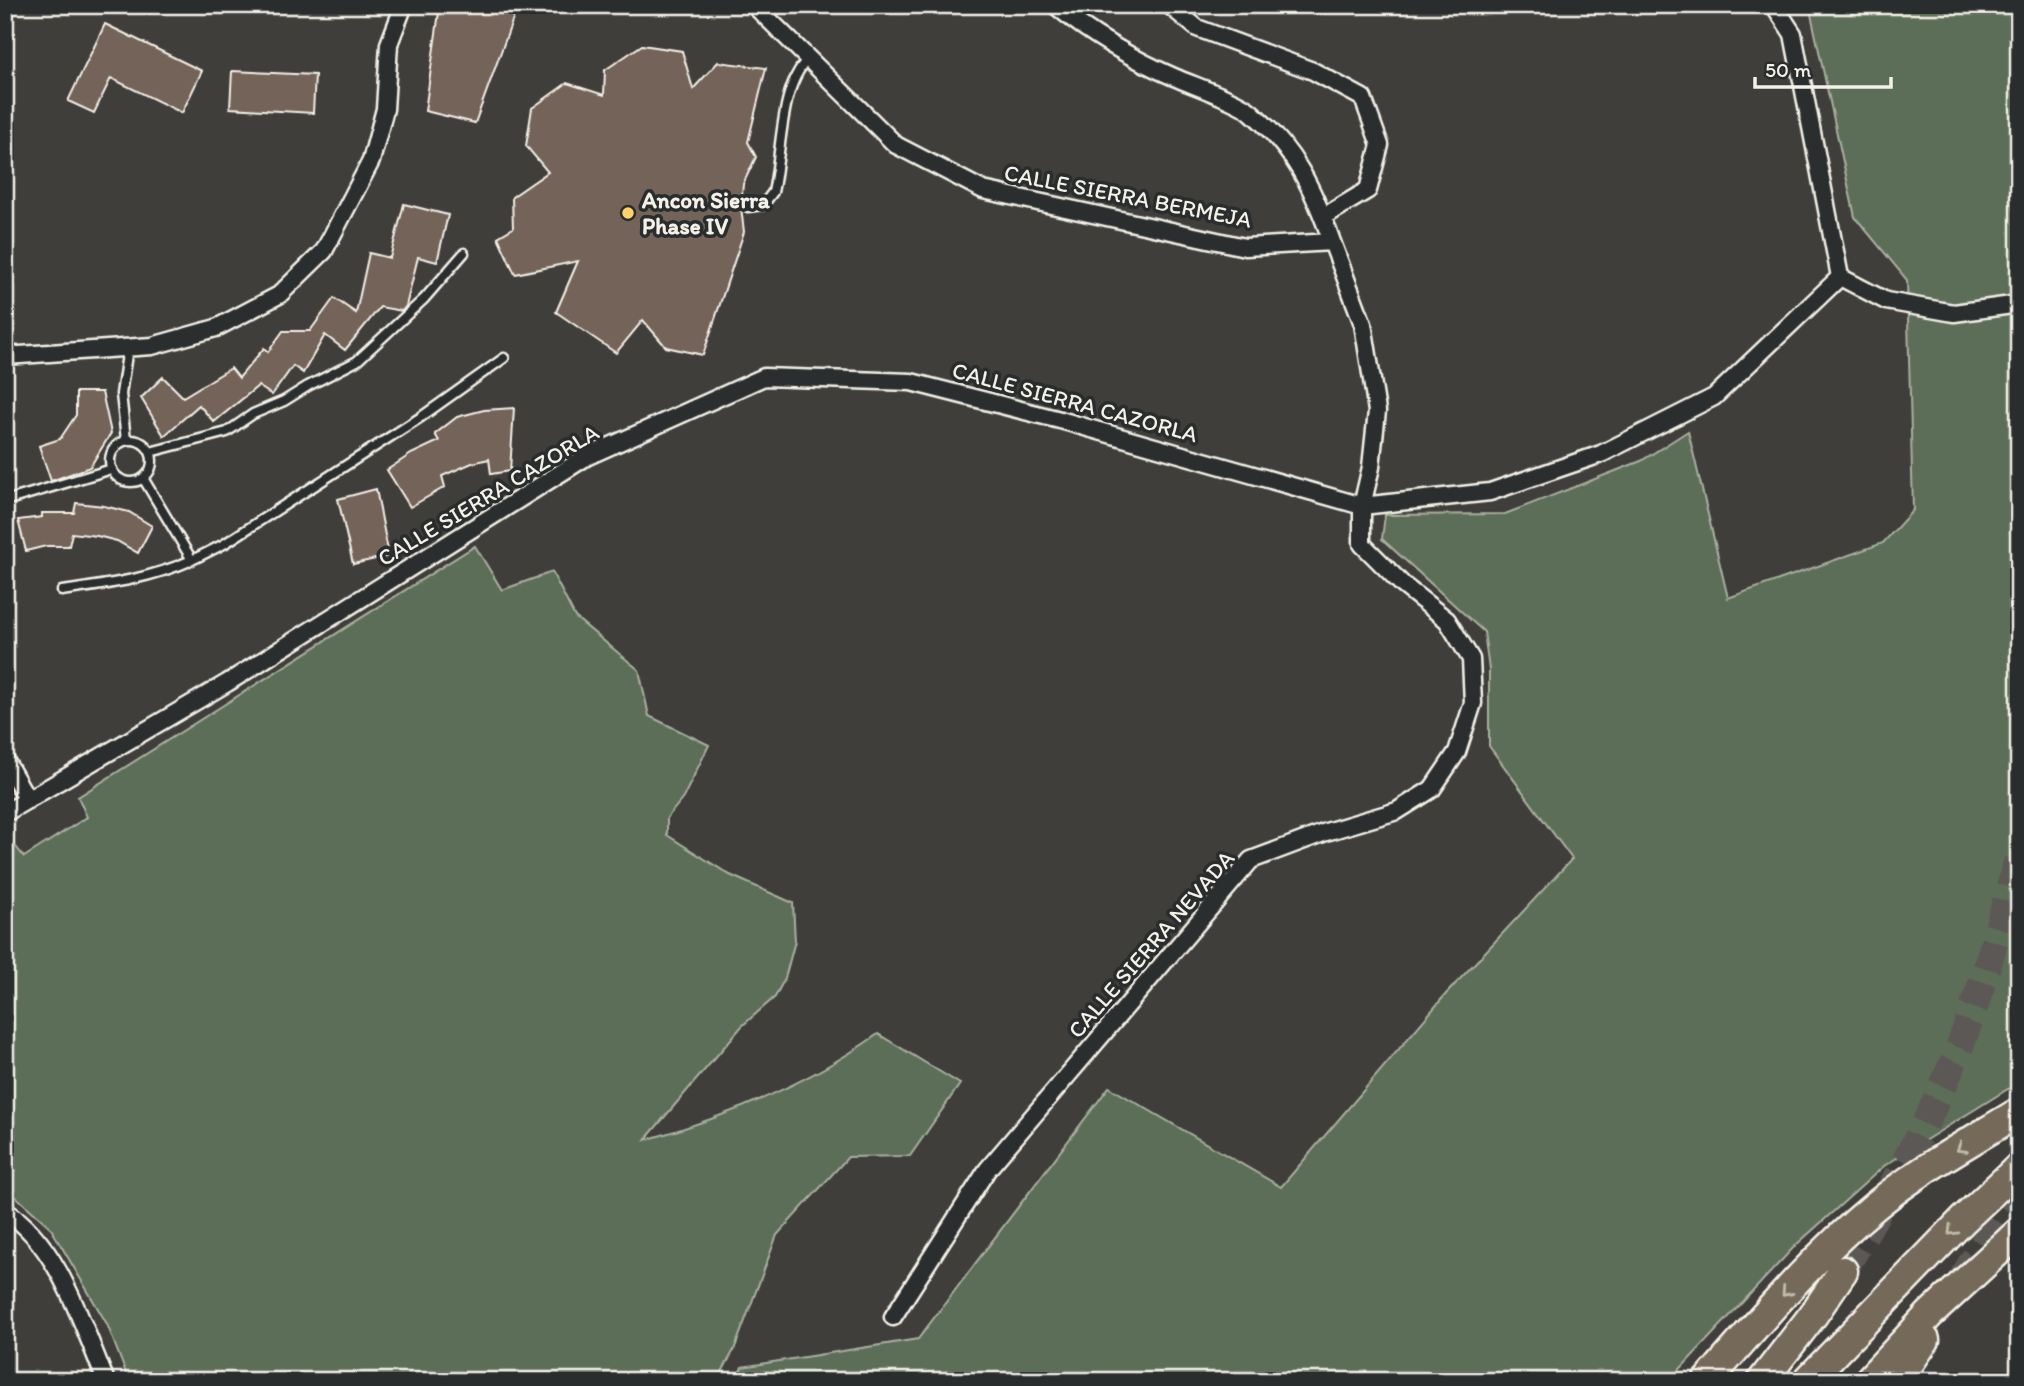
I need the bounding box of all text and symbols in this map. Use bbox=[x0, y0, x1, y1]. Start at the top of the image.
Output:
scale bar bbox=[1755, 46, 1891, 90]
text: 50 m bbox=[1765, 57, 1812, 82]
street label: CALLE SIERRA BERMEJA bbox=[1002, 158, 1255, 234]
place label: Ancon Sierra Phase IV bbox=[641, 186, 771, 240]
marker: Ancon Sierra Phase IV bbox=[620, 205, 636, 221]
street label: CALLE SIERRA CAZORLA bbox=[949, 356, 1201, 448]
street label: CALLE SIERRA CAZORLA bbox=[372, 418, 604, 572]
street label: CALLE SIERRA NEVADA bbox=[1062, 844, 1240, 1044]
one-way arrow bbox=[1956, 1140, 1969, 1153]
one-way arrow bbox=[1947, 1223, 1960, 1236]
one-way arrow bbox=[1782, 1284, 1794, 1297]

